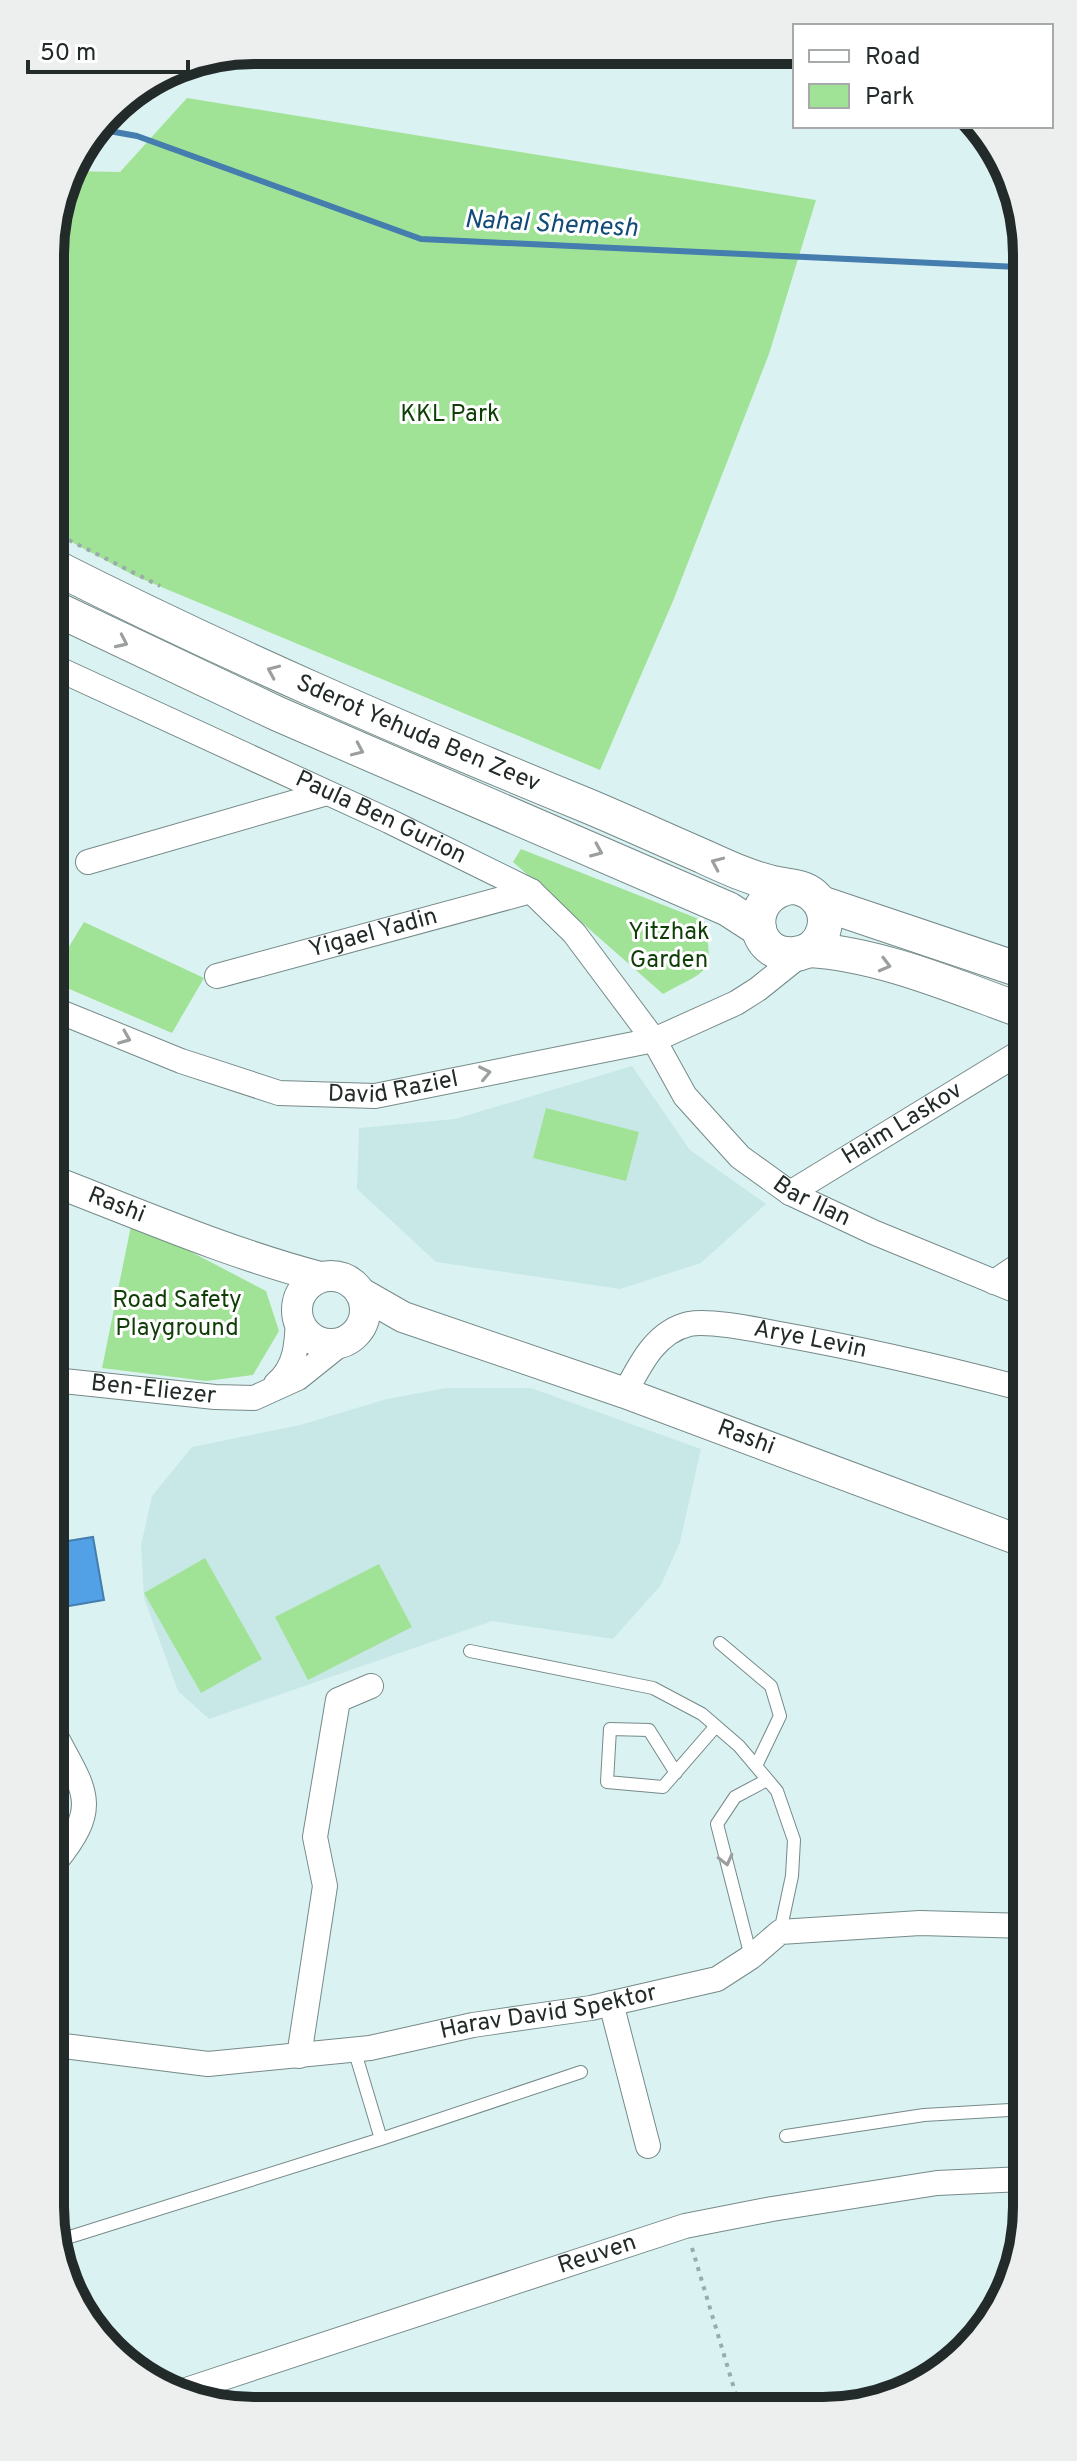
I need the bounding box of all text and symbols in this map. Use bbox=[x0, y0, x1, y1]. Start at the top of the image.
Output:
scale bar bbox=[28, 24, 188, 74]
legend bbox=[793, 24, 1053, 128]
text: 50 m bbox=[40, 39, 96, 69]
text: Road bbox=[865, 43, 921, 73]
text: Park bbox=[865, 83, 915, 113]
water label: Nahal Shemesh bbox=[464, 204, 638, 246]
park label: KKL Park bbox=[400, 400, 500, 430]
one-way arrow bbox=[113, 632, 128, 648]
one-way arrow bbox=[267, 664, 281, 680]
street label: Sderot Yehuda Ben Zeev bbox=[291, 669, 544, 800]
one-way arrow bbox=[350, 740, 364, 756]
street label: Paula Ben Gurion bbox=[290, 765, 471, 872]
one-way arrow bbox=[589, 841, 604, 857]
one-way arrow bbox=[711, 857, 725, 873]
street label: Yigael Yadin bbox=[306, 902, 441, 965]
park label: Yitzhak Garden bbox=[628, 918, 710, 976]
one-way arrow bbox=[877, 956, 891, 973]
one-way arrow bbox=[117, 1029, 131, 1045]
street label: David Raziel bbox=[327, 1065, 461, 1111]
one-way arrow bbox=[478, 1065, 492, 1082]
street label: Haim Laskov bbox=[837, 1076, 968, 1172]
street label: Bar Ilan bbox=[766, 1170, 855, 1234]
street label: Rashi bbox=[83, 1181, 149, 1231]
park label: Road Safety Playground bbox=[112, 1286, 242, 1344]
street label: Arye Levin bbox=[751, 1314, 870, 1366]
street label: Ben-Eliezer bbox=[89, 1369, 218, 1412]
street label: Rashi bbox=[713, 1414, 779, 1463]
one-way arrow bbox=[717, 1852, 734, 1866]
street label: Harav David Spektor bbox=[437, 1978, 660, 2047]
street label: Reuven bbox=[554, 2228, 640, 2282]

